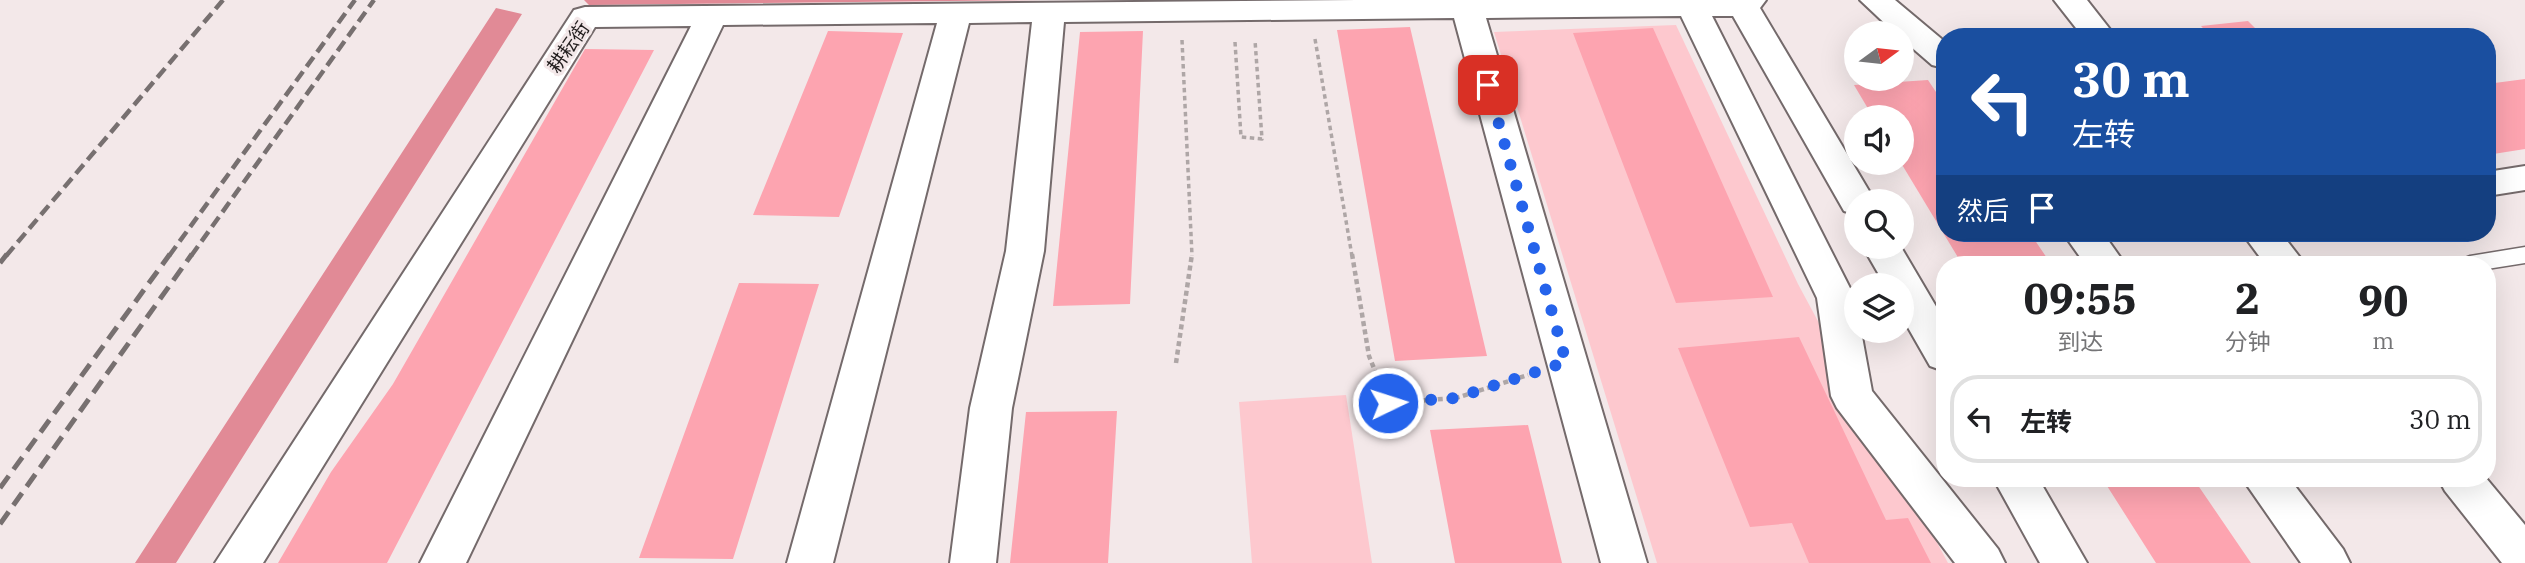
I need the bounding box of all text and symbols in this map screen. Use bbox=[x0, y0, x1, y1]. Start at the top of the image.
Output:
street label: 耕耘街 bbox=[542, 17, 594, 77]
north arrow bbox=[1844, 21, 1914, 91]
map controls bbox=[1844, 21, 1914, 343]
text: 30 m bbox=[2072, 47, 2190, 110]
pin bbox=[1458, 55, 1518, 115]
icon: left bbox=[1957, 56, 2048, 147]
icon: arrive bbox=[1469, 66, 1507, 104]
button: sound bbox=[1844, 105, 1914, 175]
text: 左转 bbox=[2072, 113, 2136, 155]
button: search bbox=[1844, 189, 1914, 259]
icon: arrive bbox=[2023, 189, 2061, 227]
text: 然后 bbox=[1957, 193, 2009, 227]
text: 09:55 bbox=[2024, 271, 2137, 326]
text: 2 bbox=[2235, 271, 2260, 326]
button: layers bbox=[1844, 273, 1914, 343]
text: 90 bbox=[2358, 273, 2408, 328]
text: m bbox=[2372, 325, 2394, 355]
text: 到达 bbox=[2057, 326, 2103, 356]
text: 分钟 bbox=[2225, 326, 2271, 356]
position arrow bbox=[1351, 366, 1425, 440]
icon: left bbox=[1961, 400, 1999, 438]
text: 30 m bbox=[2409, 402, 2471, 436]
text: 左转 bbox=[2020, 404, 2072, 438]

